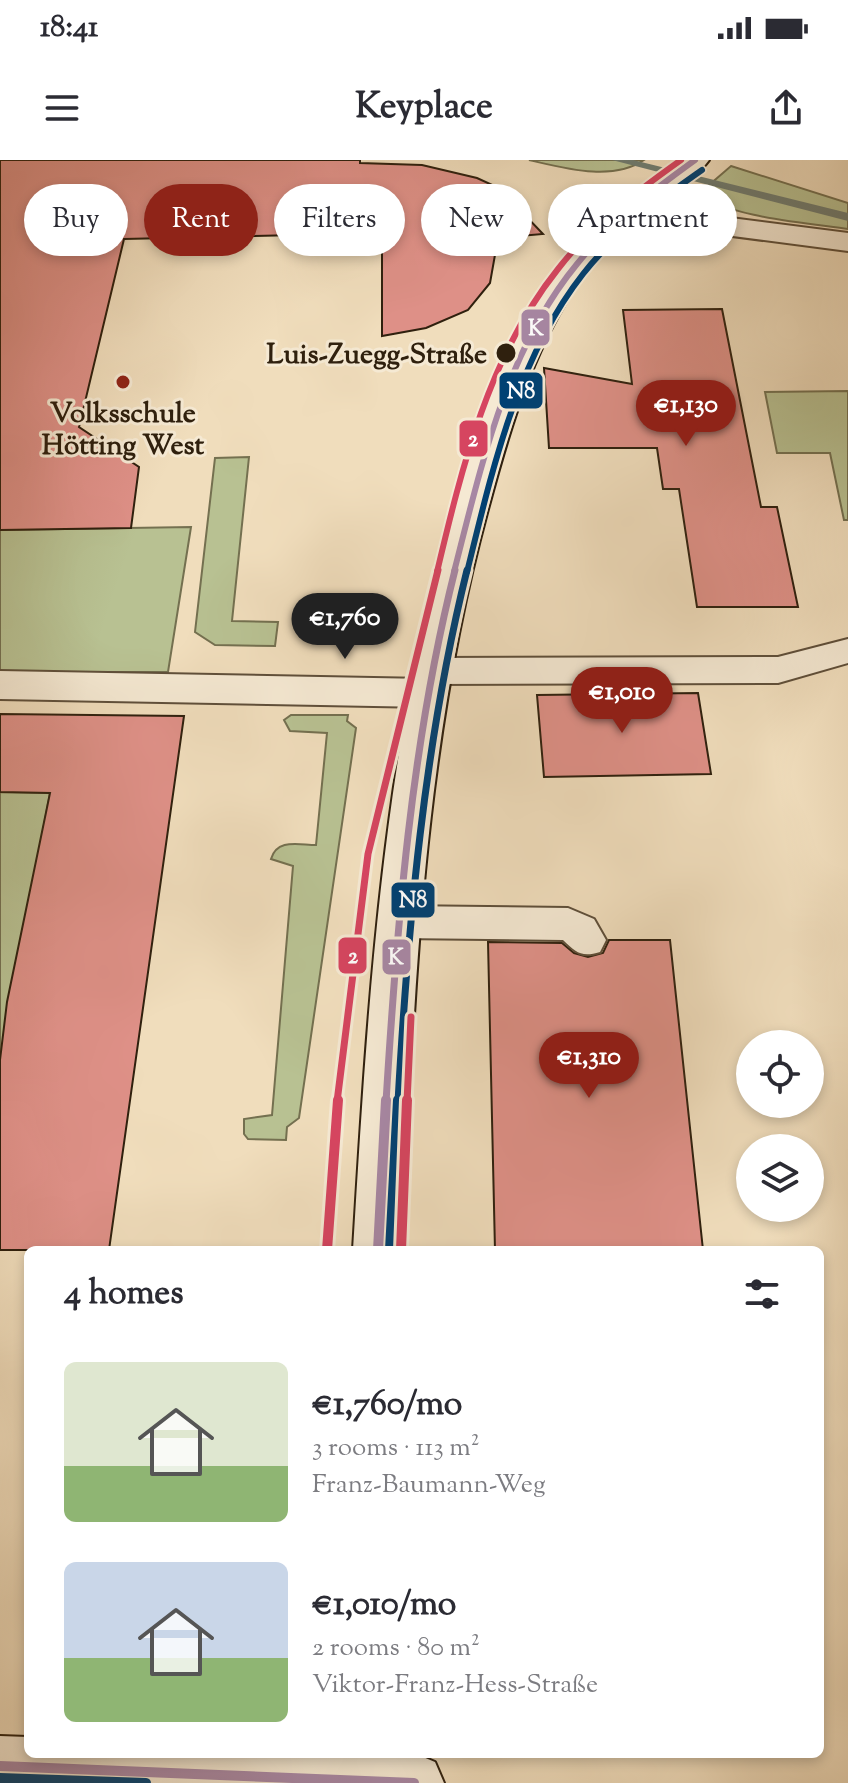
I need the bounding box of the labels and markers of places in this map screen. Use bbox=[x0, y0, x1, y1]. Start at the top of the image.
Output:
place label: Luis-Zuegg-Straße bbox=[267, 336, 487, 376]
marker: Luis-Zuegg-Straße bbox=[494, 341, 518, 365]
marker: Volksschule Hötting West bbox=[114, 373, 132, 391]
pin: €1,130 bbox=[621, 380, 751, 448]
place label: Volksschule Hötting West bbox=[42, 395, 205, 467]
pin: €1,760 bbox=[280, 593, 410, 661]
pin: €1,010 bbox=[557, 667, 687, 735]
pin: €1,310 bbox=[524, 1032, 654, 1100]

